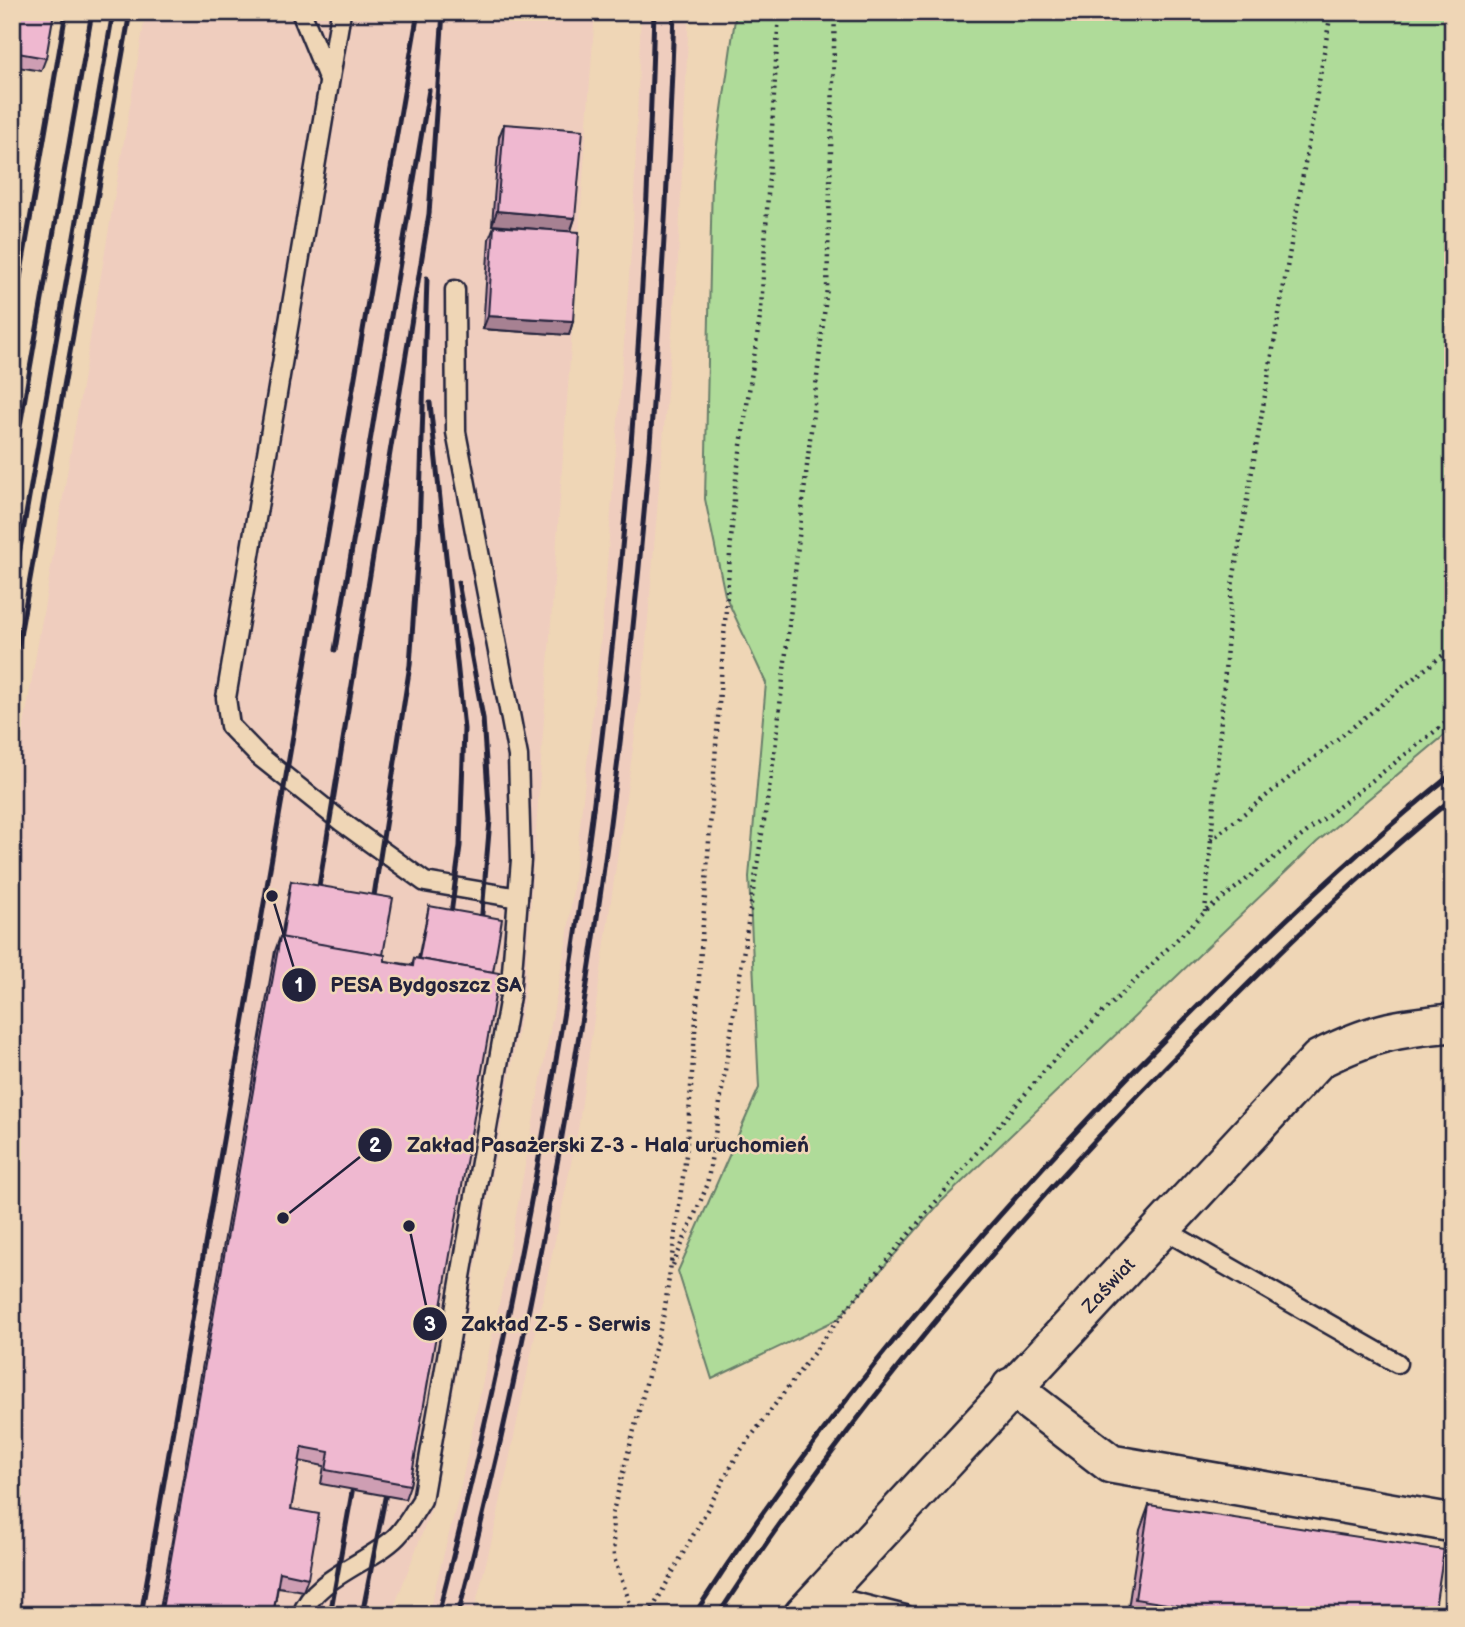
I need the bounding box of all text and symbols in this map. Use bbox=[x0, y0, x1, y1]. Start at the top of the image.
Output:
callout: PESA Bydgoszcz SA bbox=[281, 964, 536, 1006]
text: 1 bbox=[295, 973, 303, 998]
text: PESA Bydgoszcz SA bbox=[330, 973, 522, 998]
callout: Zakład Pasażerski Z-3 - Hala uruchomień bbox=[358, 1124, 823, 1166]
text: 2 bbox=[369, 1133, 382, 1158]
text: Zakład Pasażerski Z-3 - Hala uruchomień bbox=[407, 1133, 809, 1158]
street label: Zaświat bbox=[1077, 1254, 1140, 1319]
callout: Zakład Z-5 - Serwis bbox=[412, 1303, 665, 1345]
text: 3 bbox=[424, 1312, 436, 1337]
text: Zakład Z-5 - Serwis bbox=[461, 1312, 651, 1337]

